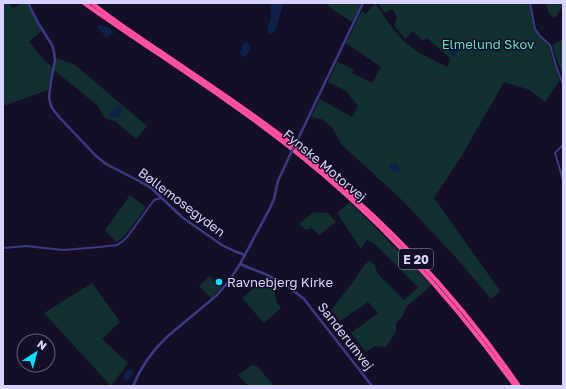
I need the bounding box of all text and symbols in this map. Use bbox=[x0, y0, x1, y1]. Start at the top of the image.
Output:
park label: Elmelund Skov bbox=[442, 36, 535, 52]
street label: Fynske Motorvej bbox=[280, 126, 370, 204]
street label: Bøllemosegyden bbox=[135, 164, 229, 240]
road number: E 20 bbox=[399, 249, 433, 269]
place label: Ravnebjerg Kirke bbox=[227, 274, 333, 290]
marker: Ravnebjerg Kirke bbox=[214, 277, 224, 287]
street label: Sanderumvej bbox=[315, 299, 377, 373]
north arrow bbox=[16, 333, 56, 373]
text: N bbox=[35, 337, 49, 352]

